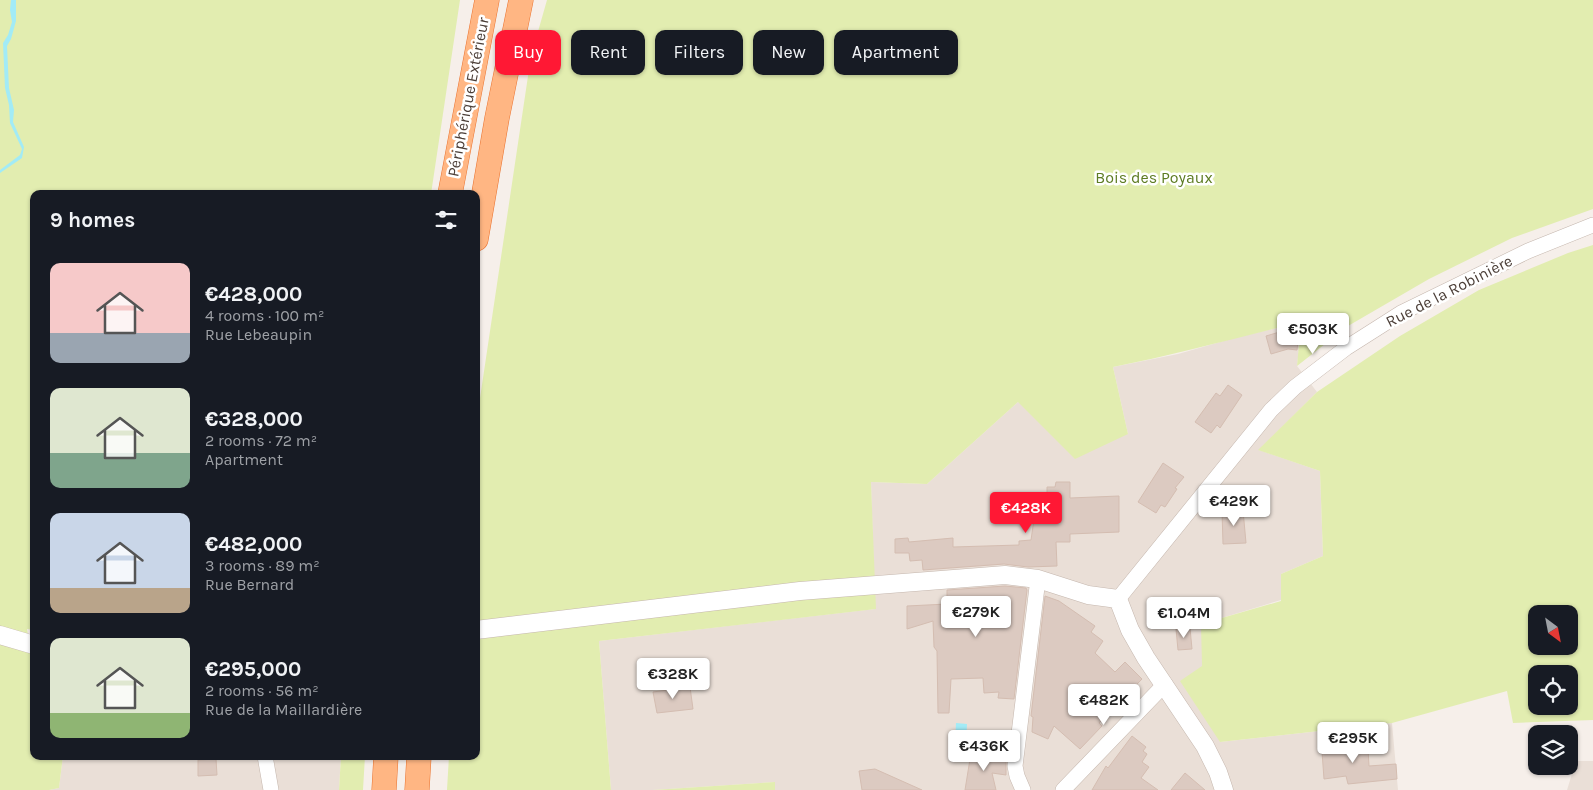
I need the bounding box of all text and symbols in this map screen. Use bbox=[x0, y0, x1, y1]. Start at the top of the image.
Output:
street label: Périphérique Extérieur bbox=[443, 15, 493, 178]
chip: Buy bbox=[495, 30, 561, 75]
chip: Rent bbox=[571, 30, 645, 75]
chip: Filters bbox=[655, 30, 743, 75]
chip: New bbox=[753, 30, 824, 75]
chip: Apartment bbox=[834, 30, 958, 75]
park label: Bois des Poyaux bbox=[1095, 168, 1213, 187]
icon: filters bbox=[432, 206, 460, 234]
text: 9 homes bbox=[50, 208, 135, 232]
street label: Rue de la Robinière bbox=[1383, 251, 1515, 331]
text: €428,000 bbox=[205, 282, 302, 306]
icon: home bbox=[90, 283, 150, 343]
text: 4 rooms · 100 m² bbox=[205, 306, 324, 325]
pin: €503K bbox=[1278, 312, 1348, 355]
text: €503K bbox=[1288, 319, 1338, 338]
text: Rue Lebeaupin bbox=[205, 325, 312, 344]
text: €328,000 bbox=[205, 407, 303, 431]
icon: home bbox=[90, 408, 150, 468]
text: 2 rooms · 72 m² bbox=[205, 431, 317, 450]
text: Apartment bbox=[205, 450, 283, 469]
pin: €429K bbox=[1199, 484, 1269, 527]
text: €429K bbox=[1209, 491, 1259, 510]
pin: €428K bbox=[991, 492, 1061, 534]
text: €428K bbox=[1001, 498, 1051, 517]
text: €482,000 bbox=[205, 532, 302, 556]
icon: home bbox=[90, 533, 150, 593]
text: 3 rooms · 89 m² bbox=[205, 556, 320, 575]
text: Rue Bernard bbox=[205, 575, 294, 594]
pin: €279K bbox=[941, 596, 1011, 638]
pin: €1.04M bbox=[1143, 596, 1225, 639]
text: €279K bbox=[952, 602, 1000, 621]
text: €1.04M bbox=[1158, 603, 1210, 622]
north arrow bbox=[1528, 605, 1578, 655]
map controls bbox=[1528, 605, 1578, 775]
text: €295,000 bbox=[205, 657, 301, 681]
icon: home bbox=[90, 658, 150, 718]
pin: €328K bbox=[638, 658, 708, 700]
text: €328K bbox=[648, 664, 698, 683]
button: locate bbox=[1528, 665, 1578, 715]
text: 2 rooms · 56 m² bbox=[205, 681, 319, 700]
pin: €482K bbox=[1069, 684, 1139, 726]
text: €482K bbox=[1079, 690, 1129, 709]
text: Rue de la Maillardière bbox=[205, 700, 362, 719]
pin: €295K bbox=[1318, 722, 1388, 764]
button: layers bbox=[1528, 725, 1578, 775]
text: €295K bbox=[1328, 728, 1378, 747]
pin: €436K bbox=[949, 730, 1019, 772]
text: €436K bbox=[959, 736, 1009, 755]

